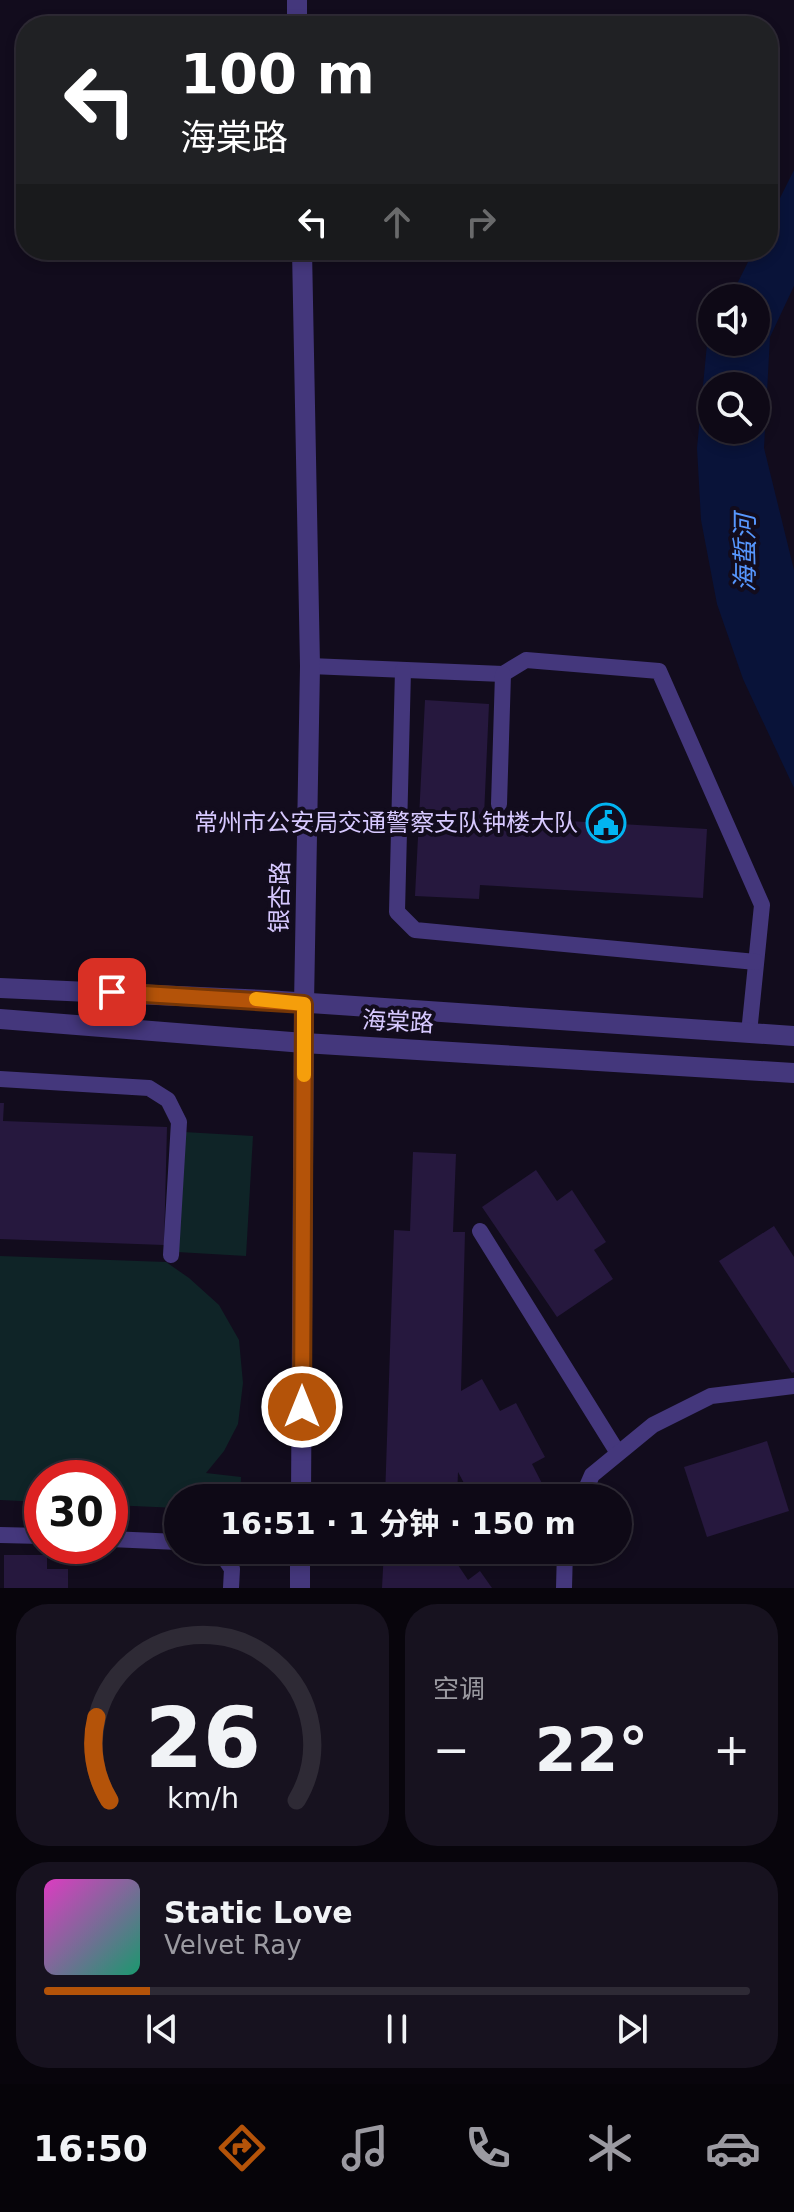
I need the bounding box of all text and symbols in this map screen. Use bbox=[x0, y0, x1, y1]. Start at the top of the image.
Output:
text: 100 m bbox=[180, 41, 375, 106]
icon: left bbox=[48, 48, 152, 152]
text: 海棠路 bbox=[180, 117, 288, 158]
icon: left bbox=[291, 200, 335, 244]
icon: ahead bbox=[375, 200, 419, 244]
icon: right bbox=[459, 200, 503, 244]
map controls bbox=[698, 284, 770, 444]
button: sound bbox=[698, 284, 770, 356]
button: search bbox=[698, 372, 770, 444]
water label: 海蜇河 bbox=[730, 509, 760, 592]
public building icon: 常州市公安局交通警察支队钟楼大队 bbox=[585, 802, 627, 844]
place label: 常州市公安局交通警察支队钟楼大队 bbox=[194, 809, 578, 837]
street label: 银杏路 bbox=[265, 861, 295, 933]
pin bbox=[78, 958, 146, 1026]
icon: arrive bbox=[90, 970, 134, 1014]
street label: 海棠路 bbox=[361, 1006, 435, 1038]
position arrow bbox=[260, 1365, 344, 1449]
speed limit sign: 30 bbox=[24, 1460, 128, 1564]
text: 16:51 · 1 分钟 · 150 m bbox=[220, 1506, 576, 1541]
text: 空调 bbox=[433, 1674, 485, 1704]
text: 26 bbox=[145, 1690, 260, 1787]
text: 22° bbox=[535, 1715, 648, 1785]
text: − bbox=[433, 1724, 470, 1775]
text: + bbox=[713, 1724, 750, 1775]
text: km/h bbox=[166, 1781, 239, 1815]
text: Static Love bbox=[164, 1895, 353, 1930]
text: Velvet Ray bbox=[164, 1930, 302, 1960]
icon: previous bbox=[140, 2007, 184, 2051]
icon: pause bbox=[375, 2007, 419, 2051]
icon: next bbox=[610, 2007, 654, 2051]
icon: directions bbox=[214, 2120, 270, 2176]
icon: music bbox=[337, 2120, 393, 2176]
icon: phone bbox=[460, 2120, 516, 2176]
icon: climate bbox=[582, 2120, 638, 2176]
icon: car bbox=[705, 2120, 761, 2176]
text: 16:50 bbox=[33, 2128, 148, 2169]

